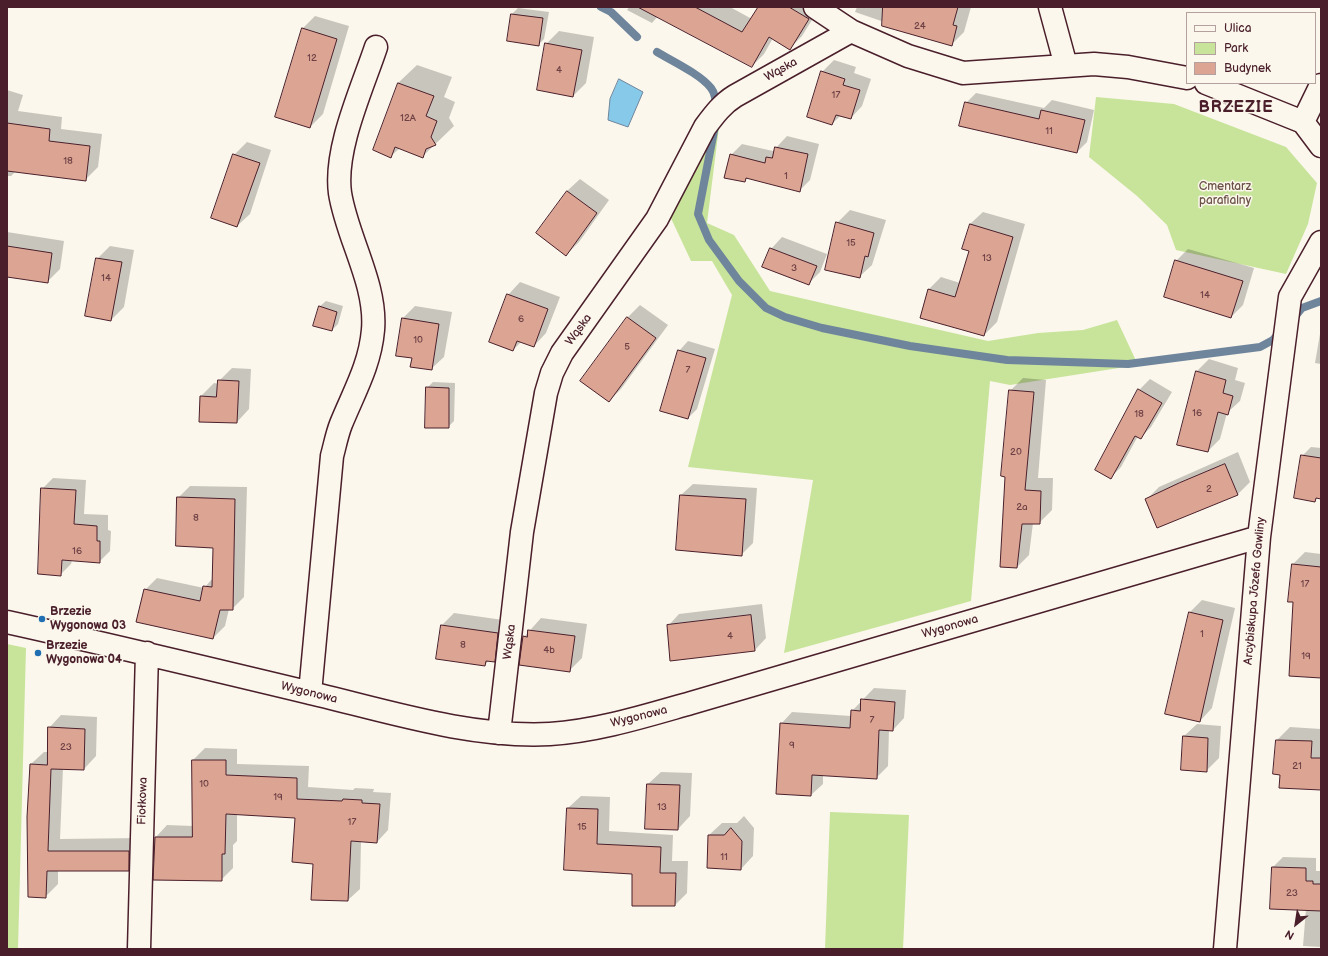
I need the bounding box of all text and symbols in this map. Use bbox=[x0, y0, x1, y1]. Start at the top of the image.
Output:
legend bbox=[1186, 12, 1316, 84]
house number: 24 bbox=[914, 20, 926, 32]
text: Ulica bbox=[1224, 21, 1251, 36]
text: Park bbox=[1224, 41, 1248, 56]
house number: 12 bbox=[307, 52, 317, 64]
street label: Wąska bbox=[762, 55, 800, 85]
text: Budynek bbox=[1224, 61, 1271, 76]
house number: 4 bbox=[556, 64, 562, 76]
house number: 17 bbox=[832, 89, 840, 101]
district label: BRZEZIE bbox=[1198, 98, 1274, 118]
house number: 12A bbox=[400, 112, 416, 124]
house number: 11 bbox=[1045, 125, 1053, 137]
house number: 18 bbox=[63, 155, 73, 167]
house number: 1 bbox=[784, 170, 788, 182]
park label: Cmentarz parafialny bbox=[1199, 180, 1251, 208]
house number: 15 bbox=[846, 237, 856, 249]
house number: 13 bbox=[982, 252, 992, 264]
house number: 3 bbox=[791, 262, 797, 274]
house number: 14 bbox=[101, 272, 111, 284]
house number: 14 bbox=[1200, 289, 1210, 301]
street label: Wąska bbox=[563, 311, 595, 349]
house number: 6 bbox=[518, 313, 524, 325]
house number: 10 bbox=[413, 334, 423, 346]
house number: 5 bbox=[624, 341, 630, 353]
house number: 7 bbox=[686, 364, 690, 376]
house number: 16 bbox=[1192, 407, 1202, 419]
house number: 18 bbox=[1134, 408, 1144, 420]
house number: 20 bbox=[1010, 446, 1022, 458]
house number: 2 bbox=[1206, 483, 1212, 495]
house number: 2a bbox=[1016, 501, 1028, 513]
house number: 8 bbox=[193, 512, 199, 524]
street label: Arcybiskupa Józefa Gawliny bbox=[1241, 516, 1269, 666]
house number: 16 bbox=[72, 545, 82, 557]
house number: 17 bbox=[1301, 578, 1309, 590]
place label: Brzezie Wygonowa 03 bbox=[50, 605, 126, 633]
street label: Wygonowa bbox=[920, 612, 980, 642]
marker: Brzezie Wygonowa 03 bbox=[37, 614, 47, 624]
street label: Wąska bbox=[501, 624, 519, 660]
house number: 1 bbox=[1200, 628, 1204, 640]
house number: 4 bbox=[727, 630, 733, 642]
place label: Brzezie Wygonowa 04 bbox=[46, 639, 122, 667]
house number: 8 bbox=[460, 639, 466, 651]
house number: 4b bbox=[543, 644, 555, 656]
marker: Brzezie Wygonowa 04 bbox=[33, 648, 43, 658]
house number: 19 bbox=[1301, 650, 1311, 662]
street label: Wygonowa bbox=[279, 679, 339, 707]
street label: Wygonowa bbox=[609, 703, 669, 731]
house number: 7 bbox=[870, 714, 874, 726]
house number: 9 bbox=[789, 739, 795, 751]
house number: 23 bbox=[60, 741, 72, 753]
house number: 21 bbox=[1292, 760, 1302, 772]
street label: Fiołkowa bbox=[135, 777, 151, 825]
house number: 10 bbox=[199, 778, 209, 790]
house number: 19 bbox=[273, 791, 283, 803]
house number: 13 bbox=[657, 801, 667, 813]
house number: 17 bbox=[348, 816, 356, 828]
house number: 15 bbox=[577, 821, 587, 833]
house number: 11 bbox=[720, 851, 728, 863]
house number: 23 bbox=[1286, 887, 1298, 899]
north arrow bbox=[1276, 904, 1316, 944]
text: N bbox=[1283, 927, 1297, 943]

